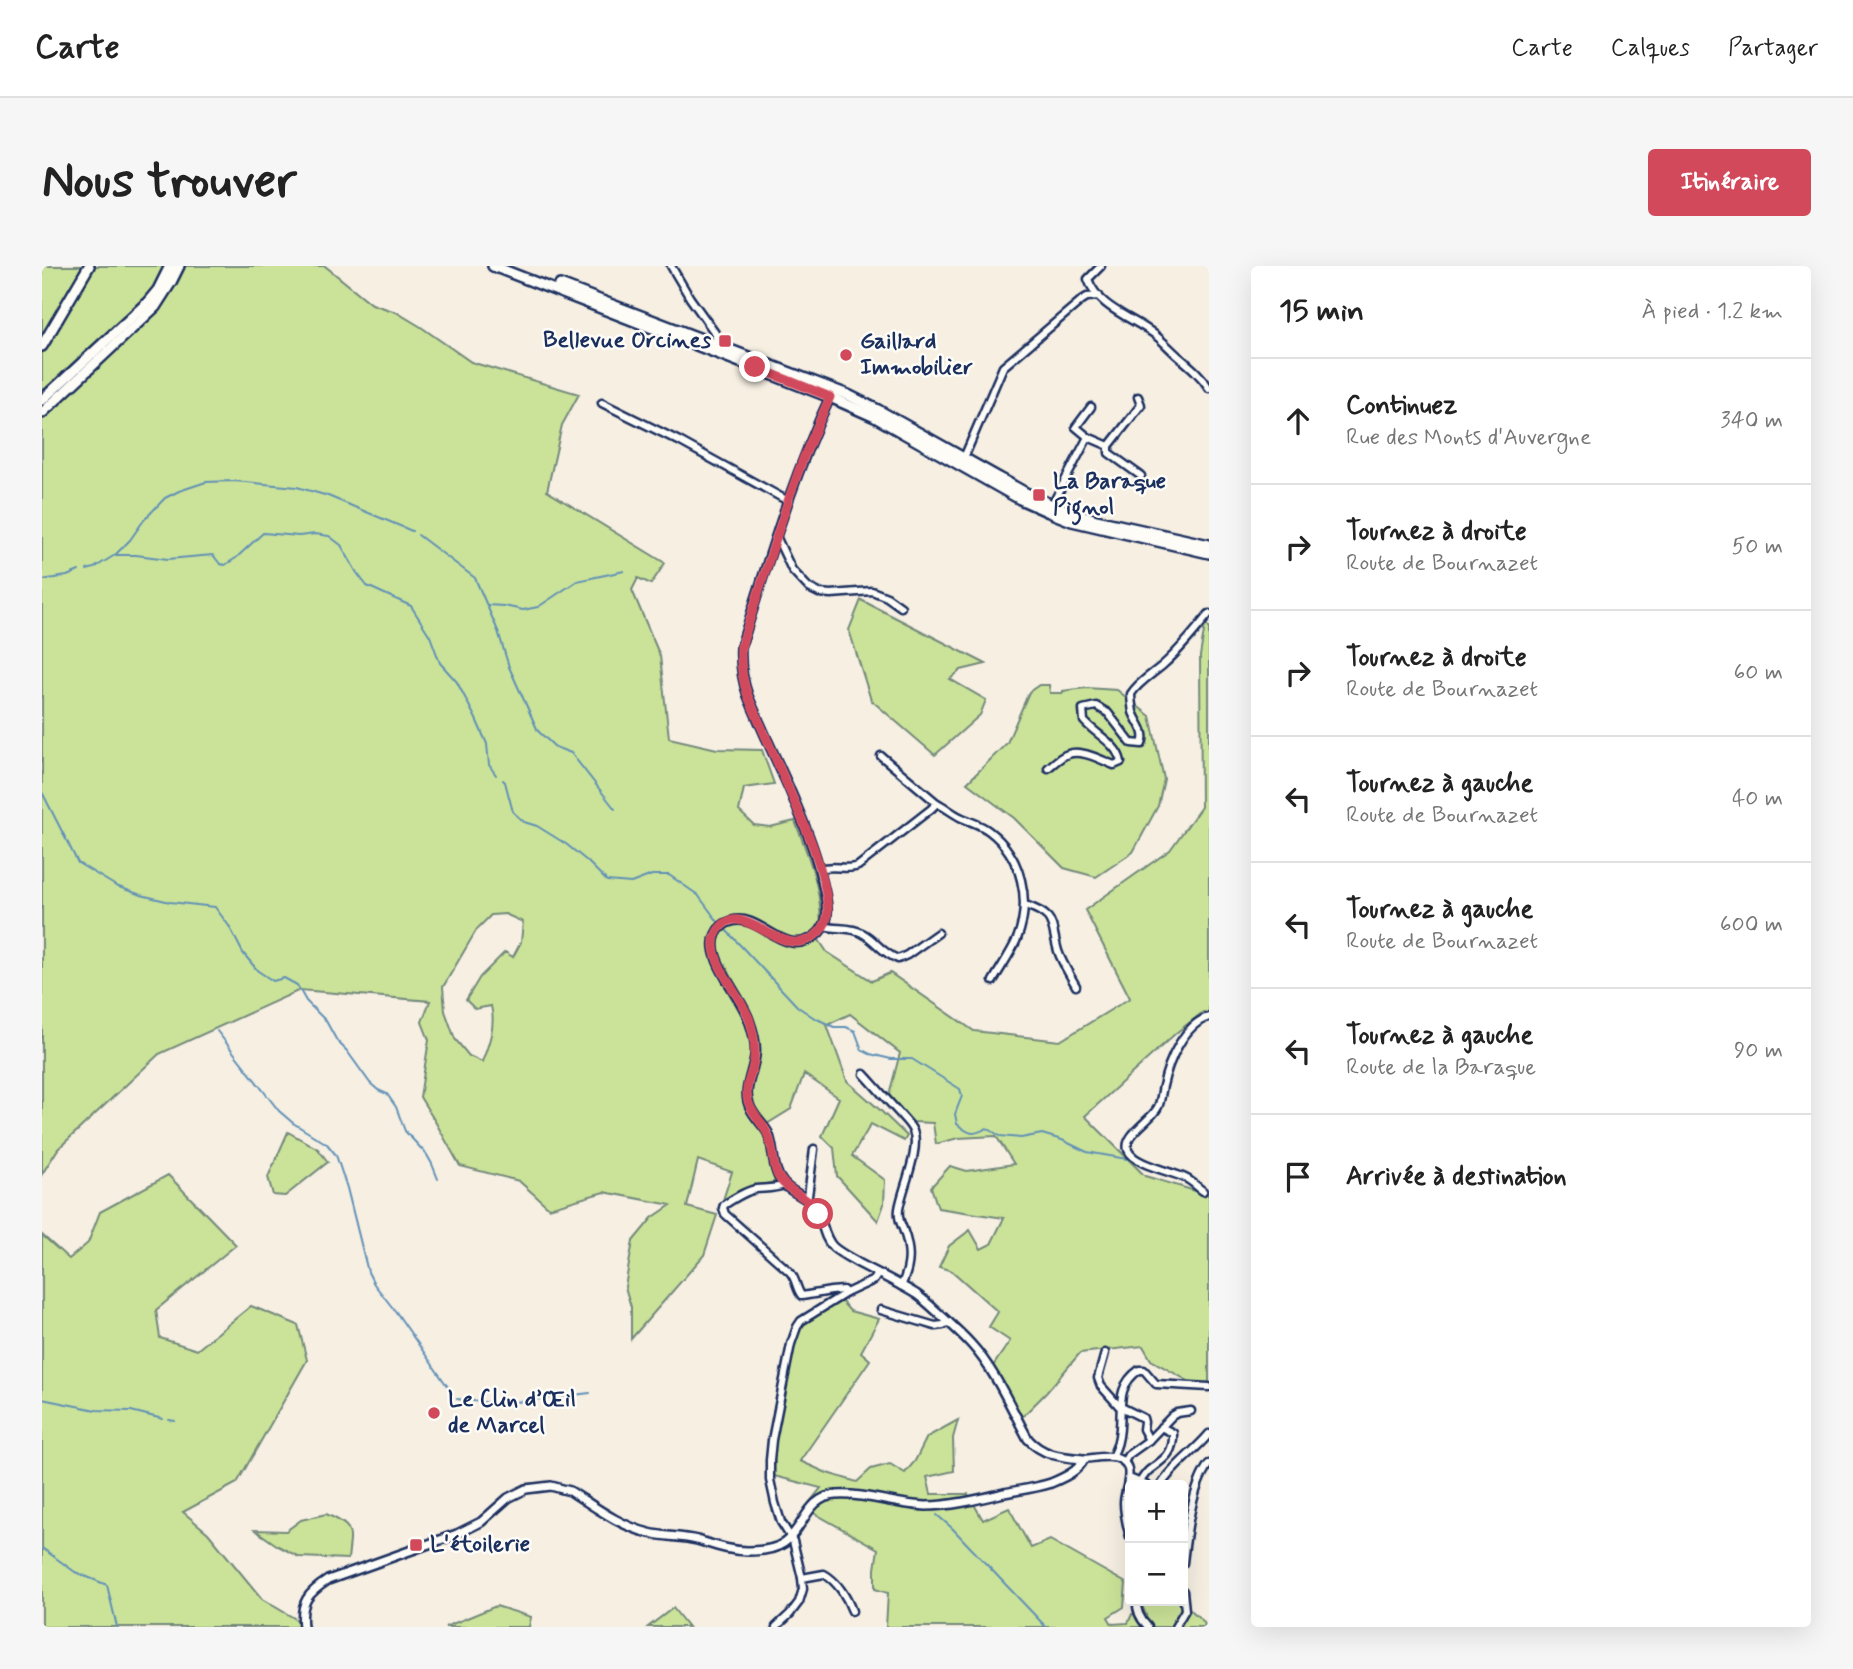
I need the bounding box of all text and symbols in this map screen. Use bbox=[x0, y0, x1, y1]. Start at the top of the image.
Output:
text: Carte bbox=[35, 26, 120, 70]
text: Carte bbox=[1511, 33, 1573, 64]
text: Calques bbox=[1611, 33, 1690, 64]
text: Partager bbox=[1728, 33, 1818, 64]
button: Itinéraire bbox=[1648, 149, 1811, 216]
text: Nous trouver bbox=[42, 150, 297, 215]
text: 15 min bbox=[1279, 292, 1364, 331]
text: À pied · 1.2 km bbox=[1642, 297, 1783, 327]
place label: Bellevue Orcines bbox=[543, 326, 712, 356]
place label: Gaillard Immobilier bbox=[860, 327, 973, 383]
marker: Bellevue Orcines bbox=[717, 333, 733, 349]
marker: Gaillard Immobilier bbox=[838, 347, 854, 363]
route end bbox=[739, 351, 770, 382]
text: Continuez bbox=[1346, 389, 1457, 423]
icon: ahead bbox=[1279, 402, 1317, 440]
text: 340 m bbox=[1720, 406, 1783, 436]
text: Rue des Monts d'Auvergne bbox=[1346, 423, 1591, 453]
place label: La Baraque Pignol bbox=[1053, 467, 1166, 526]
marker: La Baraque Pignol bbox=[1031, 487, 1047, 503]
text: Tournez à droite bbox=[1346, 515, 1527, 549]
icon: right bbox=[1279, 528, 1317, 566]
text: 50 m bbox=[1732, 532, 1783, 562]
text: Route de Bournazet bbox=[1346, 549, 1538, 579]
text: Tournez à droite bbox=[1346, 641, 1527, 675]
icon: right bbox=[1279, 654, 1317, 692]
text: 60 m bbox=[1734, 658, 1783, 688]
text: Route de Bournazet bbox=[1346, 675, 1538, 705]
text: Tournez à gauche bbox=[1346, 767, 1533, 801]
icon: left bbox=[1279, 780, 1317, 818]
text: 40 m bbox=[1732, 784, 1783, 814]
text: Route de Bournazet bbox=[1346, 801, 1538, 831]
text: Tournez à gauche bbox=[1346, 893, 1533, 927]
icon: left bbox=[1279, 906, 1317, 944]
text: 600 m bbox=[1720, 910, 1783, 940]
text: Route de Bournazet bbox=[1346, 927, 1538, 957]
text: Tournez à gauche bbox=[1346, 1019, 1533, 1053]
icon: left bbox=[1279, 1032, 1317, 1070]
text: 90 m bbox=[1734, 1036, 1783, 1066]
text: Route de la Baraque bbox=[1346, 1053, 1536, 1083]
icon: arrive bbox=[1279, 1158, 1317, 1196]
text: Arrivée à destination bbox=[1346, 1160, 1567, 1194]
route start bbox=[802, 1198, 833, 1229]
place label: Le Clin d’Œil de Marcel bbox=[448, 1385, 576, 1441]
marker: Le Clin d’Œil de Marcel bbox=[426, 1405, 442, 1421]
map controls bbox=[1125, 1480, 1188, 1606]
button: + bbox=[1125, 1480, 1188, 1543]
place label: L'étoilerie bbox=[430, 1530, 530, 1560]
marker: L'étoilerie bbox=[408, 1537, 424, 1553]
button: − bbox=[1125, 1543, 1188, 1606]

